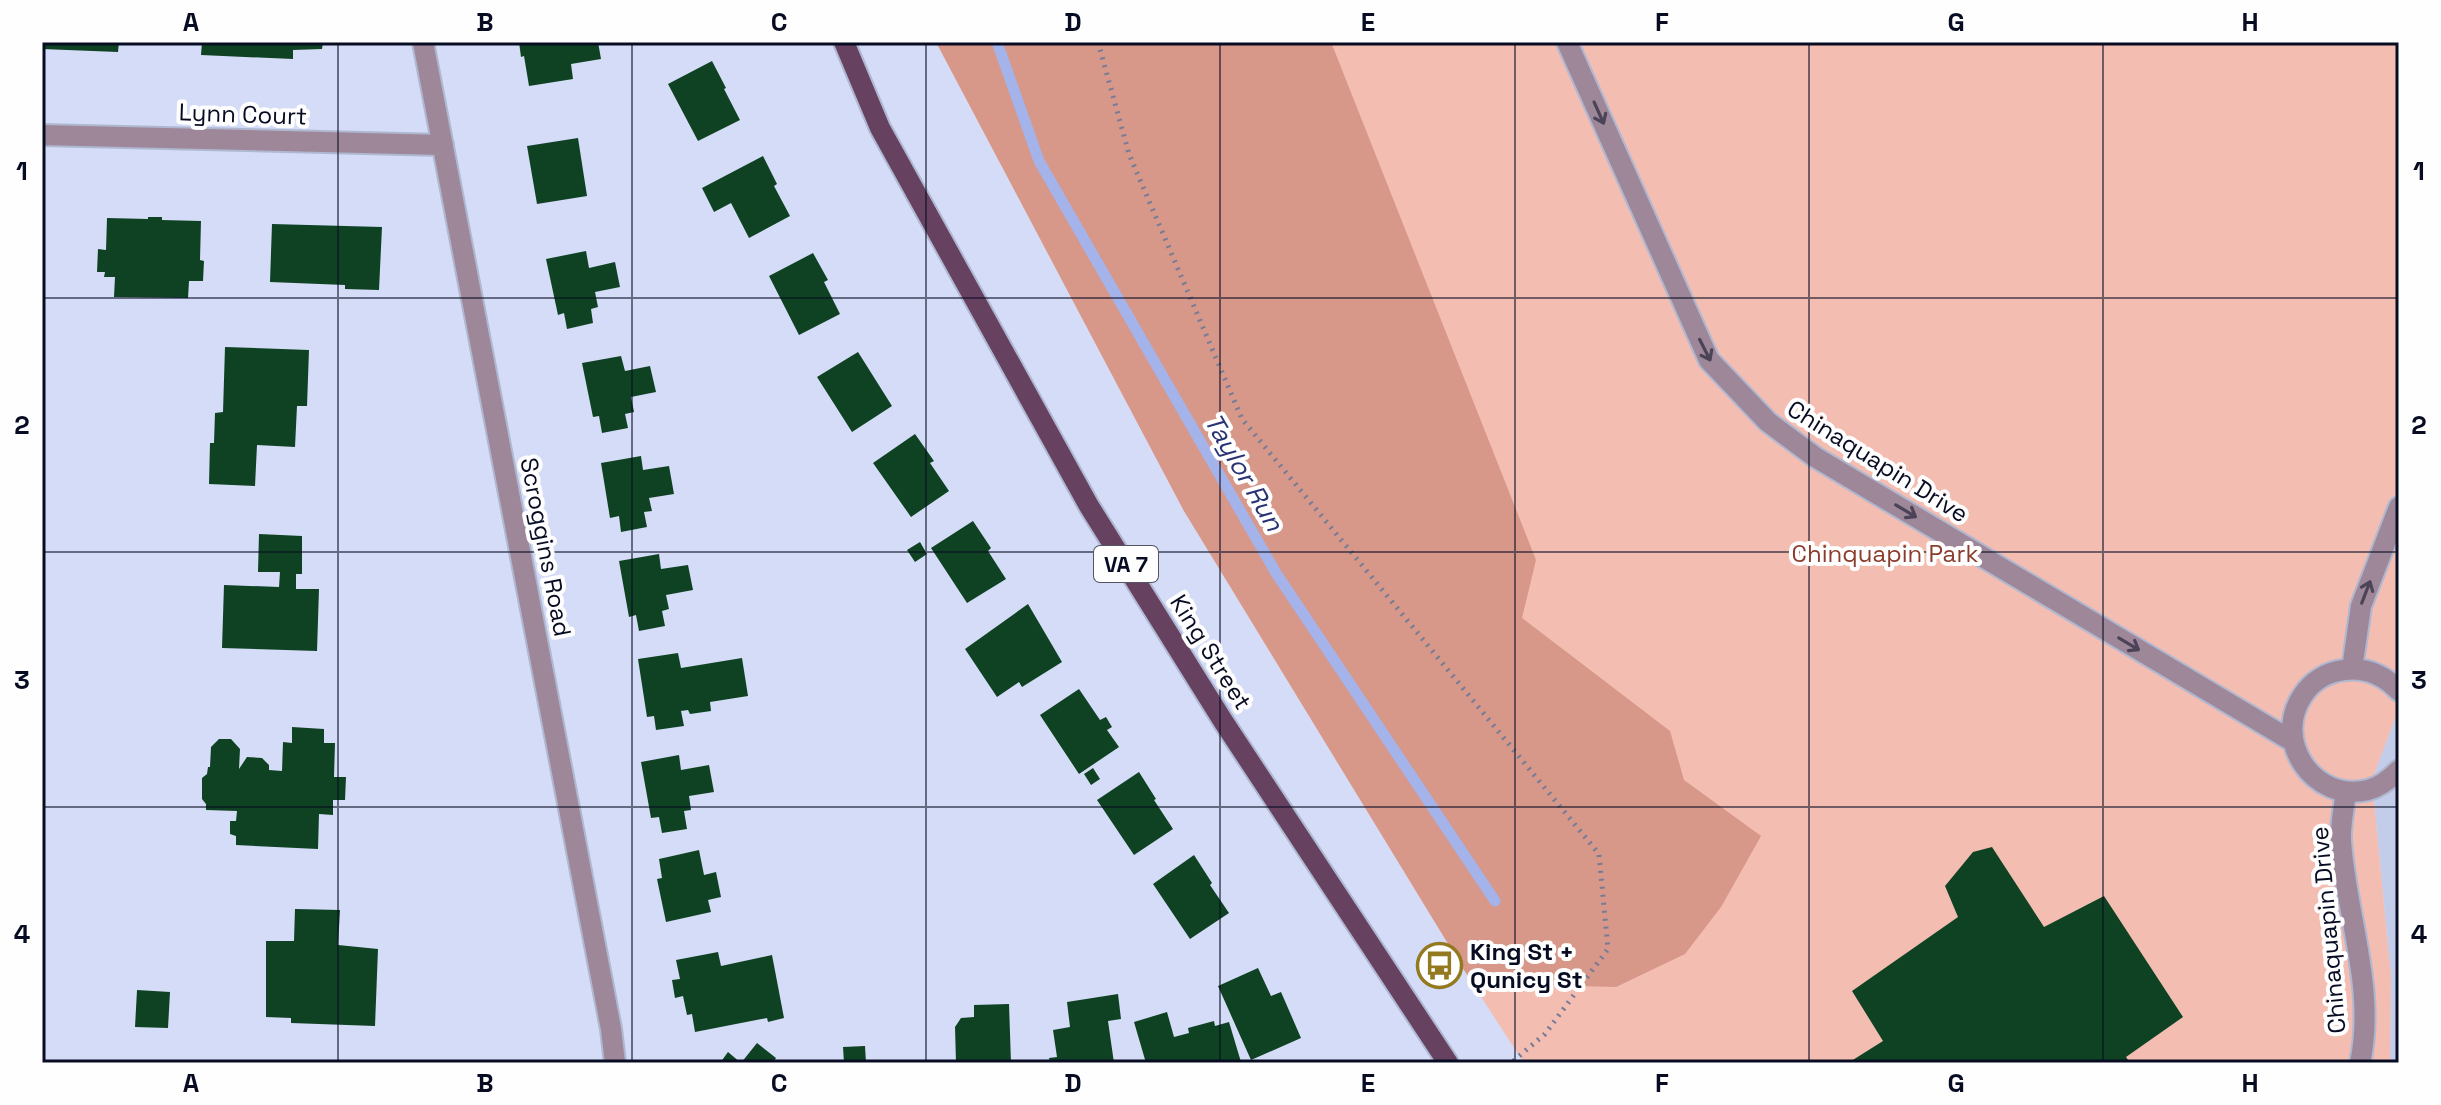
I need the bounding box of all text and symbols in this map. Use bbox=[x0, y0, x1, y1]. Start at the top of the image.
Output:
text: A bbox=[183, 5, 200, 39]
text: B bbox=[476, 5, 494, 39]
text: C bbox=[771, 5, 787, 39]
text: D bbox=[1064, 5, 1082, 39]
text: E bbox=[1361, 5, 1375, 39]
text: F bbox=[1655, 5, 1669, 39]
text: G bbox=[1947, 5, 1965, 39]
text: H bbox=[2241, 5, 2259, 39]
street label: Lynn Court bbox=[178, 96, 308, 132]
one-way arrow bbox=[1592, 101, 1607, 125]
text: 1 bbox=[16, 154, 28, 188]
text: 1 bbox=[2413, 154, 2425, 188]
one-way arrow bbox=[1698, 338, 1714, 362]
street label: Chinaquapin Drive bbox=[1782, 393, 1974, 529]
water label: Taylor Run bbox=[1197, 407, 1292, 538]
text: 2 bbox=[14, 408, 30, 442]
text: 2 bbox=[2411, 408, 2427, 442]
street label: Scroggins Road bbox=[513, 455, 579, 639]
one-way arrow bbox=[1894, 503, 1917, 519]
park label: Chinquapin Park bbox=[1792, 538, 1978, 569]
road number: VA 7 bbox=[1094, 546, 1158, 582]
one-way arrow bbox=[2360, 580, 2374, 605]
street label: King Street bbox=[1163, 589, 1259, 715]
one-way arrow bbox=[2117, 636, 2140, 652]
text: 3 bbox=[14, 663, 30, 697]
text: 3 bbox=[2411, 663, 2427, 697]
street label: Chinaquapin Drive bbox=[2304, 825, 2352, 1035]
text: 4 bbox=[14, 917, 30, 951]
text: 4 bbox=[2411, 917, 2427, 951]
place label: King St + Qunicy St bbox=[1470, 936, 1583, 995]
bus stop icon: King St + Qunicy St bbox=[1415, 941, 1463, 989]
text: A bbox=[183, 1066, 200, 1100]
text: B bbox=[476, 1066, 494, 1100]
text: C bbox=[771, 1066, 787, 1100]
text: D bbox=[1064, 1066, 1082, 1100]
text: E bbox=[1361, 1066, 1375, 1100]
text: F bbox=[1655, 1066, 1669, 1100]
text: G bbox=[1947, 1066, 1965, 1100]
text: H bbox=[2241, 1066, 2259, 1100]

